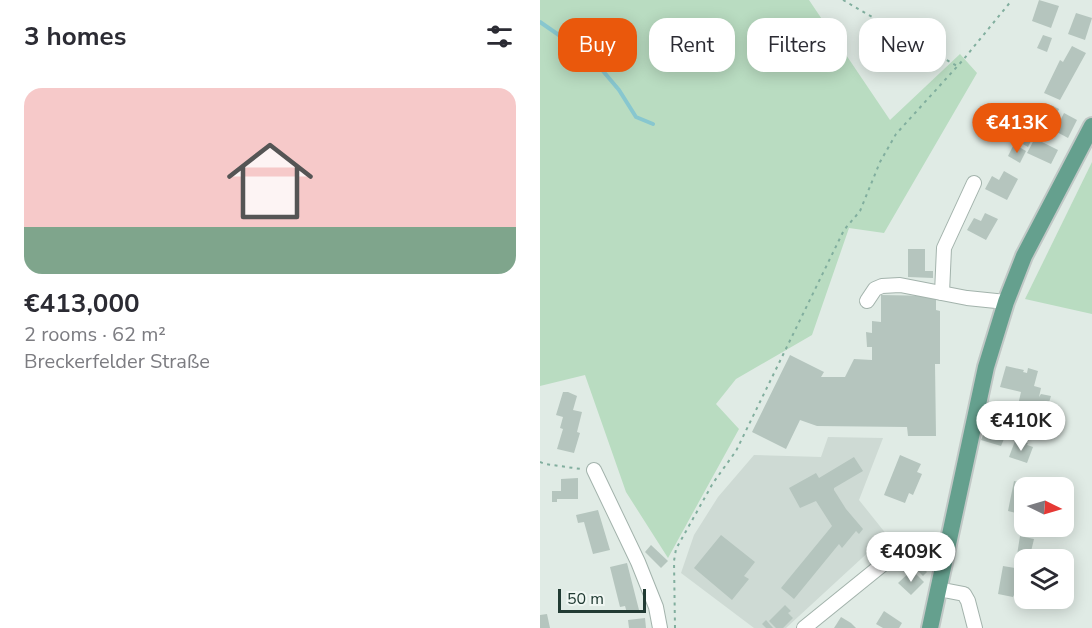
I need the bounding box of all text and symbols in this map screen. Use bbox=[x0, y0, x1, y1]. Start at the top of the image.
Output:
chip: Buy bbox=[558, 18, 637, 72]
chip: Rent bbox=[649, 18, 735, 72]
chip: Filters bbox=[747, 18, 847, 72]
chip: New bbox=[859, 18, 946, 72]
text: 3 homes bbox=[24, 19, 126, 54]
icon: filters bbox=[483, 20, 516, 53]
pin: €413K bbox=[975, 103, 1059, 154]
text: €413K bbox=[986, 109, 1048, 136]
icon: home bbox=[216, 127, 324, 235]
text: €413,000 bbox=[24, 286, 140, 321]
text: 2 rooms · 62 m² bbox=[24, 321, 166, 348]
text: Breckerfelder Straße bbox=[24, 348, 210, 375]
pin: €410K bbox=[979, 401, 1063, 452]
text: €410K bbox=[990, 407, 1052, 434]
north arrow bbox=[1014, 477, 1074, 537]
map controls bbox=[1014, 477, 1074, 609]
pin: €409K bbox=[869, 532, 953, 583]
text: €409K bbox=[880, 538, 942, 565]
button: layers bbox=[1014, 549, 1074, 609]
scale bar bbox=[558, 586, 646, 614]
text: 50 m bbox=[567, 588, 604, 610]

